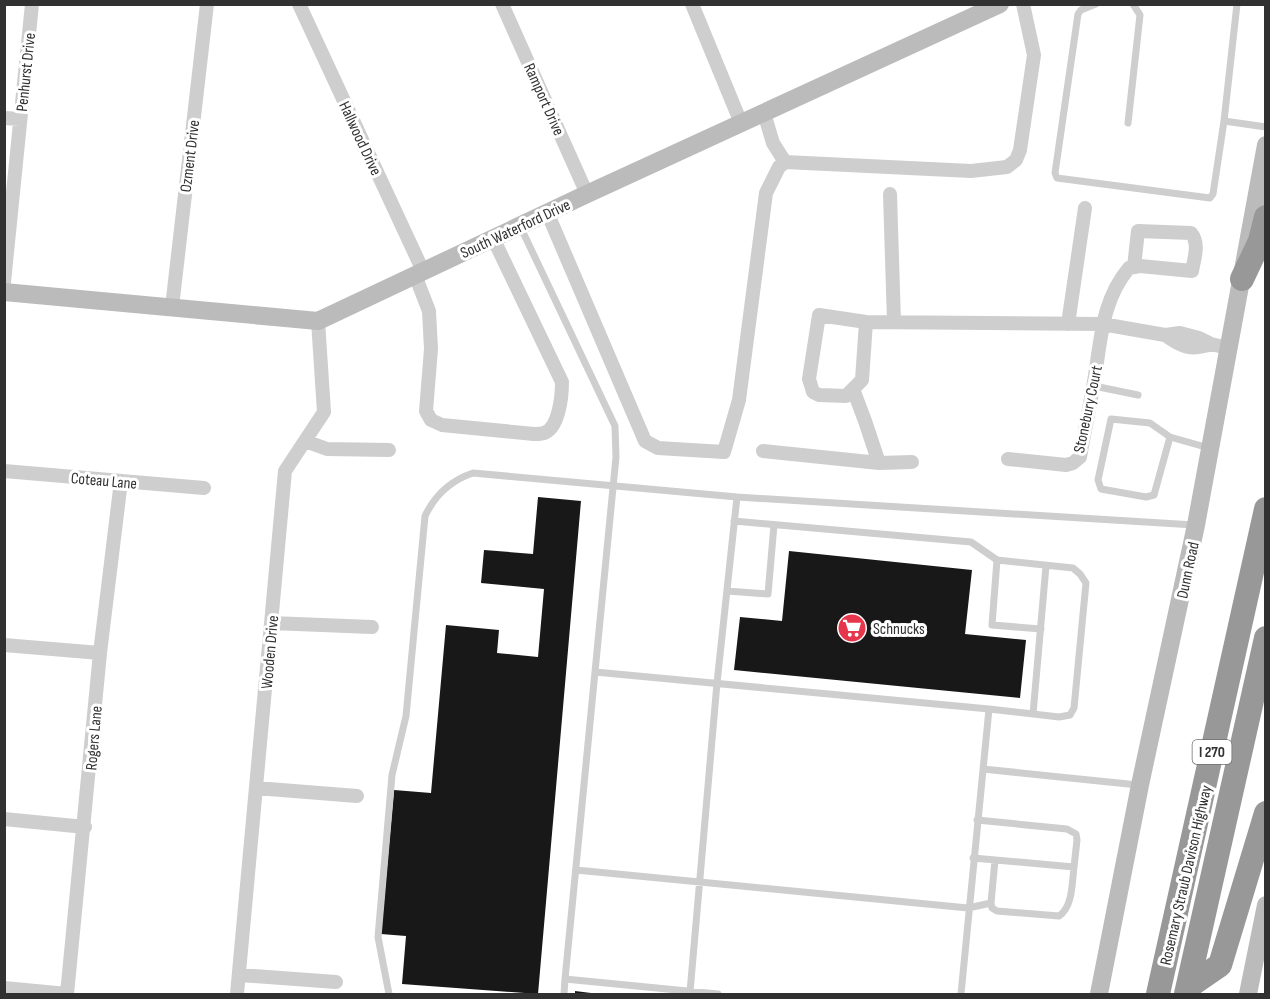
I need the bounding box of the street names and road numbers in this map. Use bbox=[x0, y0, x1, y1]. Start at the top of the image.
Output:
street label: Penhurst Drive bbox=[13, 32, 40, 112]
street label: Ramport Drive bbox=[519, 61, 568, 139]
street label: Hallwood Drive bbox=[334, 99, 385, 179]
street label: Ozment Drive bbox=[177, 119, 204, 193]
street label: South Waterford Drive bbox=[458, 196, 574, 263]
street label: Stonebury Court bbox=[1070, 364, 1107, 455]
street label: Coteau Lane bbox=[70, 469, 138, 494]
street label: Dunn Road bbox=[1173, 540, 1204, 600]
street label: Wooden Drive bbox=[258, 615, 283, 690]
street label: Rogers Lane bbox=[82, 705, 107, 771]
road number: I 270 bbox=[1192, 740, 1232, 764]
street label: Rosemary Straub Davison Highway bbox=[1157, 784, 1216, 967]

